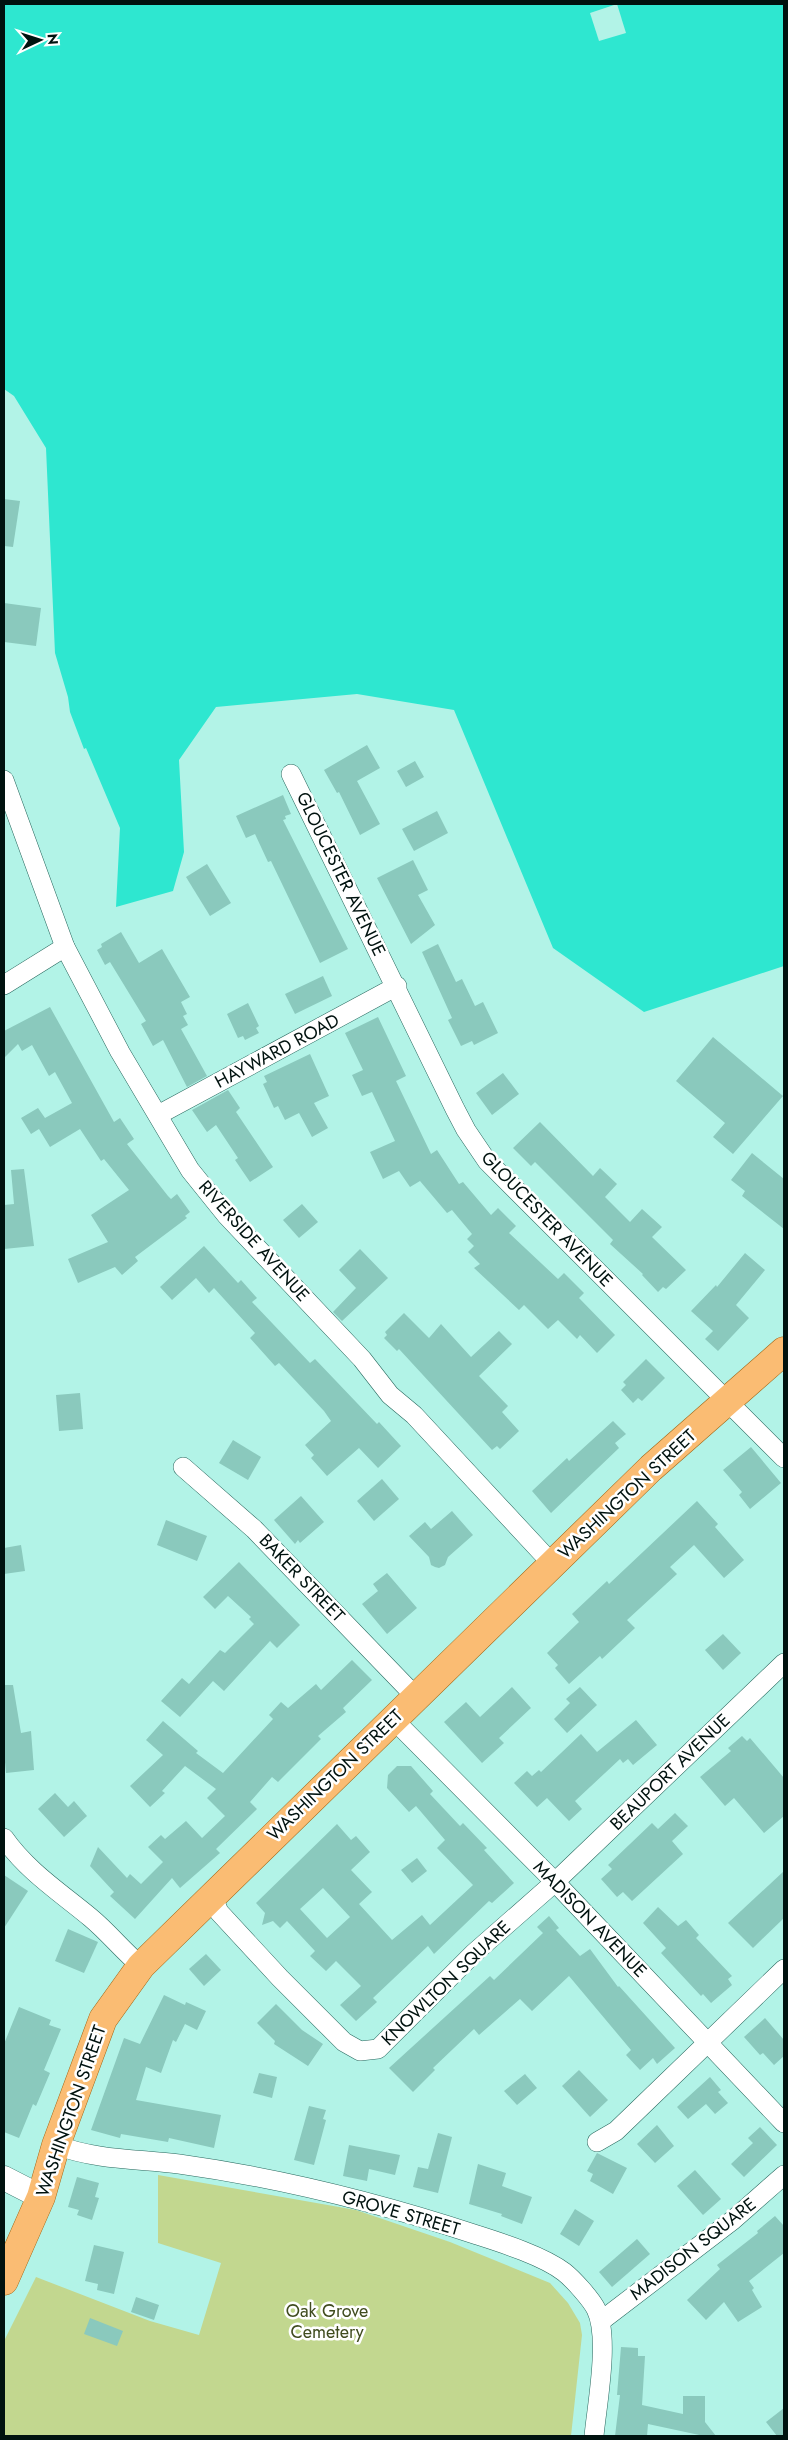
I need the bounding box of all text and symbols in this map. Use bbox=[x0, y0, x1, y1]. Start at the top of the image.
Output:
north arrow bbox=[15, 15, 65, 65]
text: N bbox=[43, 33, 63, 45]
street label: GLOUCESTER AVENUE bbox=[290, 787, 392, 961]
street label: HAYWARD ROAD bbox=[210, 1007, 344, 1095]
street label: GLOUCESTER AVENUE bbox=[475, 1145, 619, 1293]
street label: RIVERSIDE AVENUE bbox=[192, 1175, 316, 1307]
street label: WASHINGTON STREET bbox=[552, 1423, 702, 1565]
street label: BAKER STREET bbox=[253, 1528, 351, 1628]
street label: WASHINGTON STREET bbox=[261, 1703, 409, 1847]
street label: BEAUPORT AVENUE bbox=[604, 1708, 736, 1836]
street label: MADISON AVENUE bbox=[527, 1855, 653, 1983]
street label: KNOWLTON SQUARE bbox=[376, 1914, 516, 2052]
street label: WASHINGTON STREET bbox=[29, 2021, 113, 2200]
street label: GROVE STREET bbox=[339, 2184, 464, 2242]
street label: MADISON SQUARE bbox=[624, 2191, 762, 2307]
park label: Oak Grove Cemetery bbox=[286, 2298, 368, 2345]

